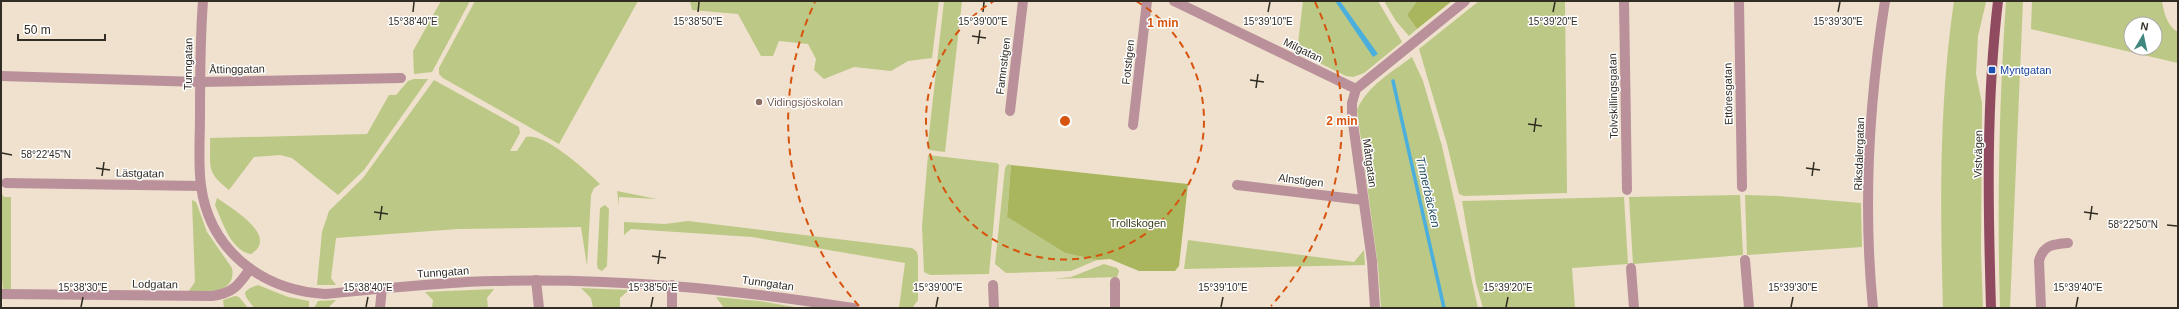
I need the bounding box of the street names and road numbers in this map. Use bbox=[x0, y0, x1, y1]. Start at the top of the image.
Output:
street label: Milgatan bbox=[1282, 35, 1324, 65]
street label: Famnstigen bbox=[994, 37, 1012, 95]
street label: Tunngatan bbox=[182, 38, 194, 90]
street label: Fotstigen bbox=[1120, 39, 1136, 85]
street label: Tolvskillingsgatan bbox=[1606, 53, 1620, 139]
street label: Åttinggatan bbox=[209, 63, 265, 75]
street label: Ettöresgatan bbox=[1721, 63, 1735, 125]
street label: Riksdalergatan bbox=[1852, 117, 1866, 191]
street label: Vistvägen bbox=[1972, 130, 1984, 178]
street label: Måttgatan bbox=[1361, 138, 1379, 188]
street label: Lästgatan bbox=[116, 167, 164, 179]
street label: Alnstigen bbox=[1278, 171, 1324, 189]
street label: Tunngatan bbox=[417, 264, 469, 280]
street label: Tunngatan bbox=[741, 273, 795, 293]
street label: Lodgatan bbox=[132, 278, 178, 290]

